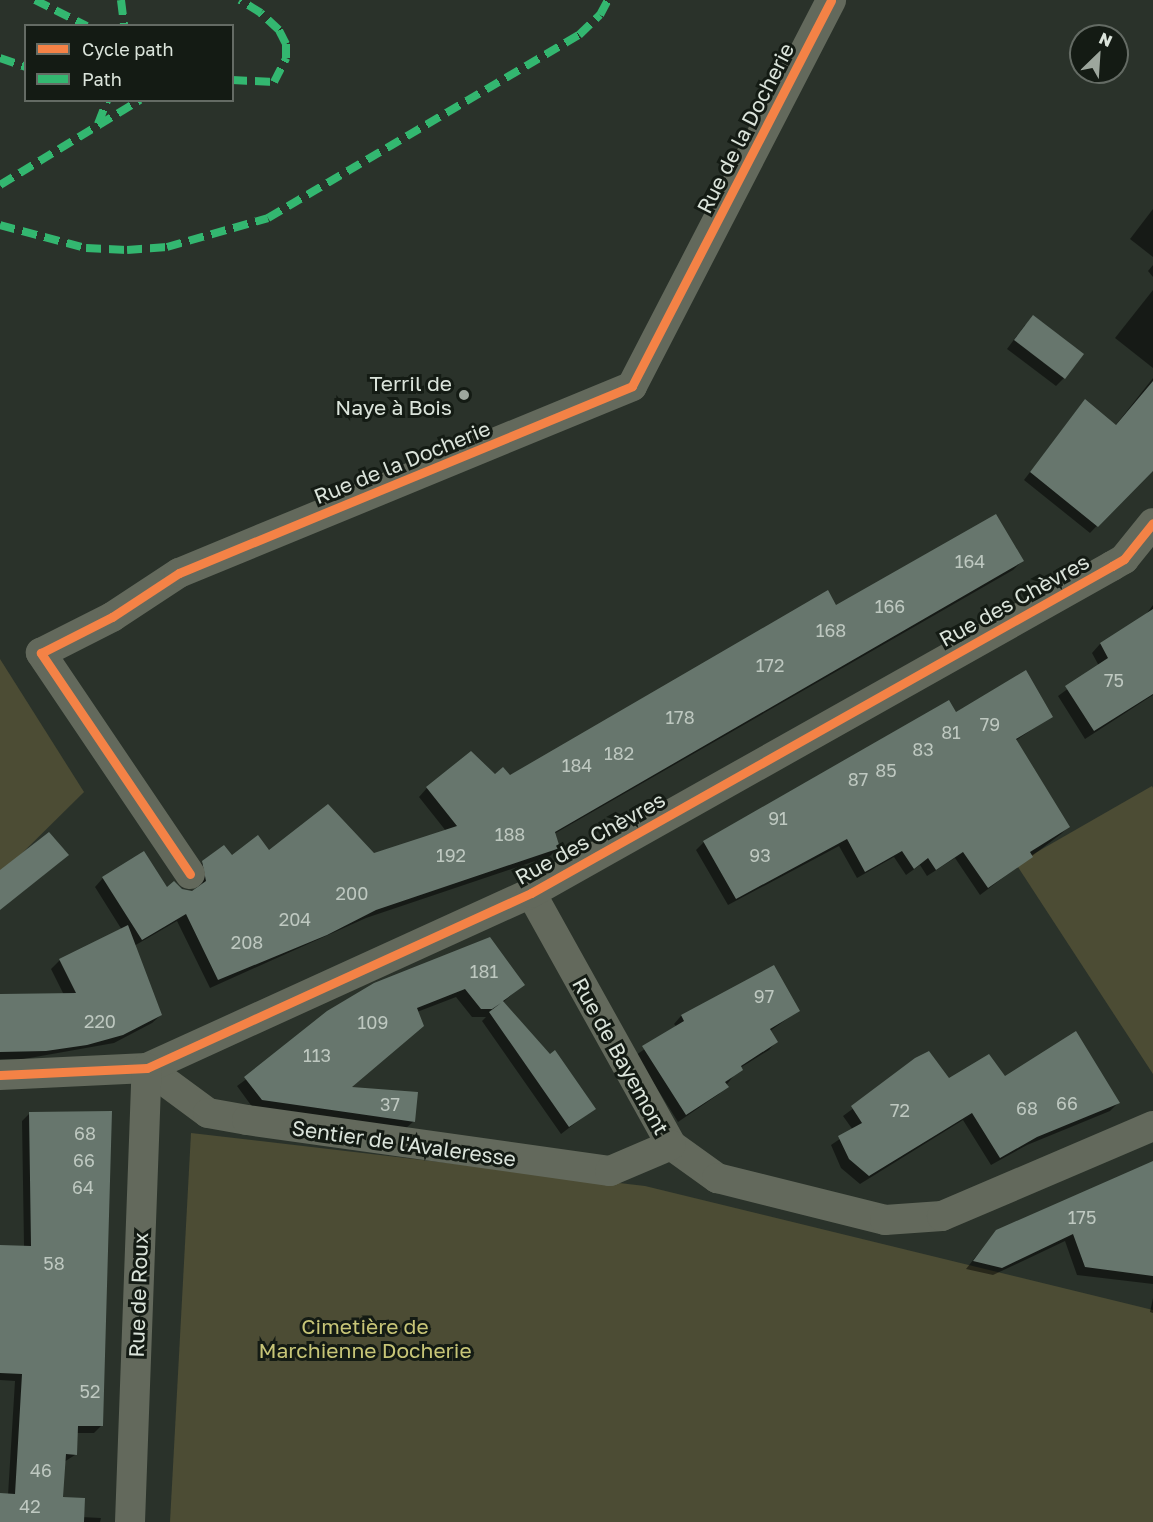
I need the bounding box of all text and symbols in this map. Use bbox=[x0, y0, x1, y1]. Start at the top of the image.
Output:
legend bbox=[24, 24, 234, 102]
north arrow bbox=[1069, 24, 1129, 84]
text: N bbox=[1096, 28, 1115, 51]
text: Cycle path bbox=[82, 38, 174, 60]
street label: Rue de la Docherie bbox=[691, 39, 799, 217]
text: Path bbox=[82, 68, 122, 90]
place label: Terril de Naye à Bois bbox=[335, 370, 452, 420]
marker: Terril de Naye à Bois bbox=[457, 388, 471, 402]
street label: Rue de la Docherie bbox=[310, 415, 494, 509]
street label: Rue des Chèvres bbox=[935, 548, 1093, 652]
house number: 164 bbox=[955, 550, 985, 572]
house number: 166 bbox=[875, 595, 905, 617]
house number: 168 bbox=[816, 619, 846, 641]
house number: 172 bbox=[756, 654, 784, 676]
house number: 75 bbox=[1104, 669, 1124, 691]
house number: 178 bbox=[665, 706, 695, 728]
house number: 79 bbox=[980, 713, 1000, 735]
house number: 81 bbox=[941, 721, 961, 743]
house number: 83 bbox=[912, 738, 934, 760]
house number: 182 bbox=[604, 742, 634, 764]
house number: 184 bbox=[562, 754, 592, 776]
house number: 85 bbox=[875, 759, 897, 781]
house number: 87 bbox=[848, 768, 868, 790]
street label: Rue des Chèvres bbox=[511, 786, 669, 890]
house number: 91 bbox=[768, 807, 788, 829]
house number: 188 bbox=[495, 823, 525, 845]
house number: 192 bbox=[436, 844, 466, 866]
house number: 93 bbox=[749, 844, 771, 866]
house number: 200 bbox=[336, 882, 368, 904]
house number: 204 bbox=[279, 908, 311, 930]
house number: 208 bbox=[231, 931, 263, 953]
house number: 181 bbox=[470, 960, 498, 982]
street label: Rue de Bayemont bbox=[567, 973, 675, 1139]
house number: 97 bbox=[754, 985, 774, 1007]
house number: 220 bbox=[84, 1010, 116, 1032]
house number: 109 bbox=[358, 1011, 388, 1033]
house number: 113 bbox=[303, 1044, 331, 1066]
house number: 66 bbox=[1056, 1092, 1078, 1114]
house number: 37 bbox=[380, 1093, 400, 1115]
house number: 68 bbox=[1016, 1097, 1038, 1119]
house number: 72 bbox=[890, 1099, 910, 1121]
street label: Sentier de l'Avaleresse bbox=[290, 1115, 518, 1171]
house number: 68 bbox=[74, 1122, 96, 1144]
house number: 66 bbox=[73, 1149, 95, 1171]
house number: 64 bbox=[72, 1176, 94, 1198]
house number: 175 bbox=[1068, 1206, 1096, 1228]
street label: Rue de Roux bbox=[123, 1232, 153, 1358]
house number: 58 bbox=[43, 1252, 65, 1274]
park label: Cimetière de Marchienne Docherie bbox=[258, 1313, 472, 1363]
house number: 52 bbox=[80, 1380, 100, 1402]
house number: 46 bbox=[30, 1459, 52, 1481]
house number: 42 bbox=[19, 1495, 41, 1517]

